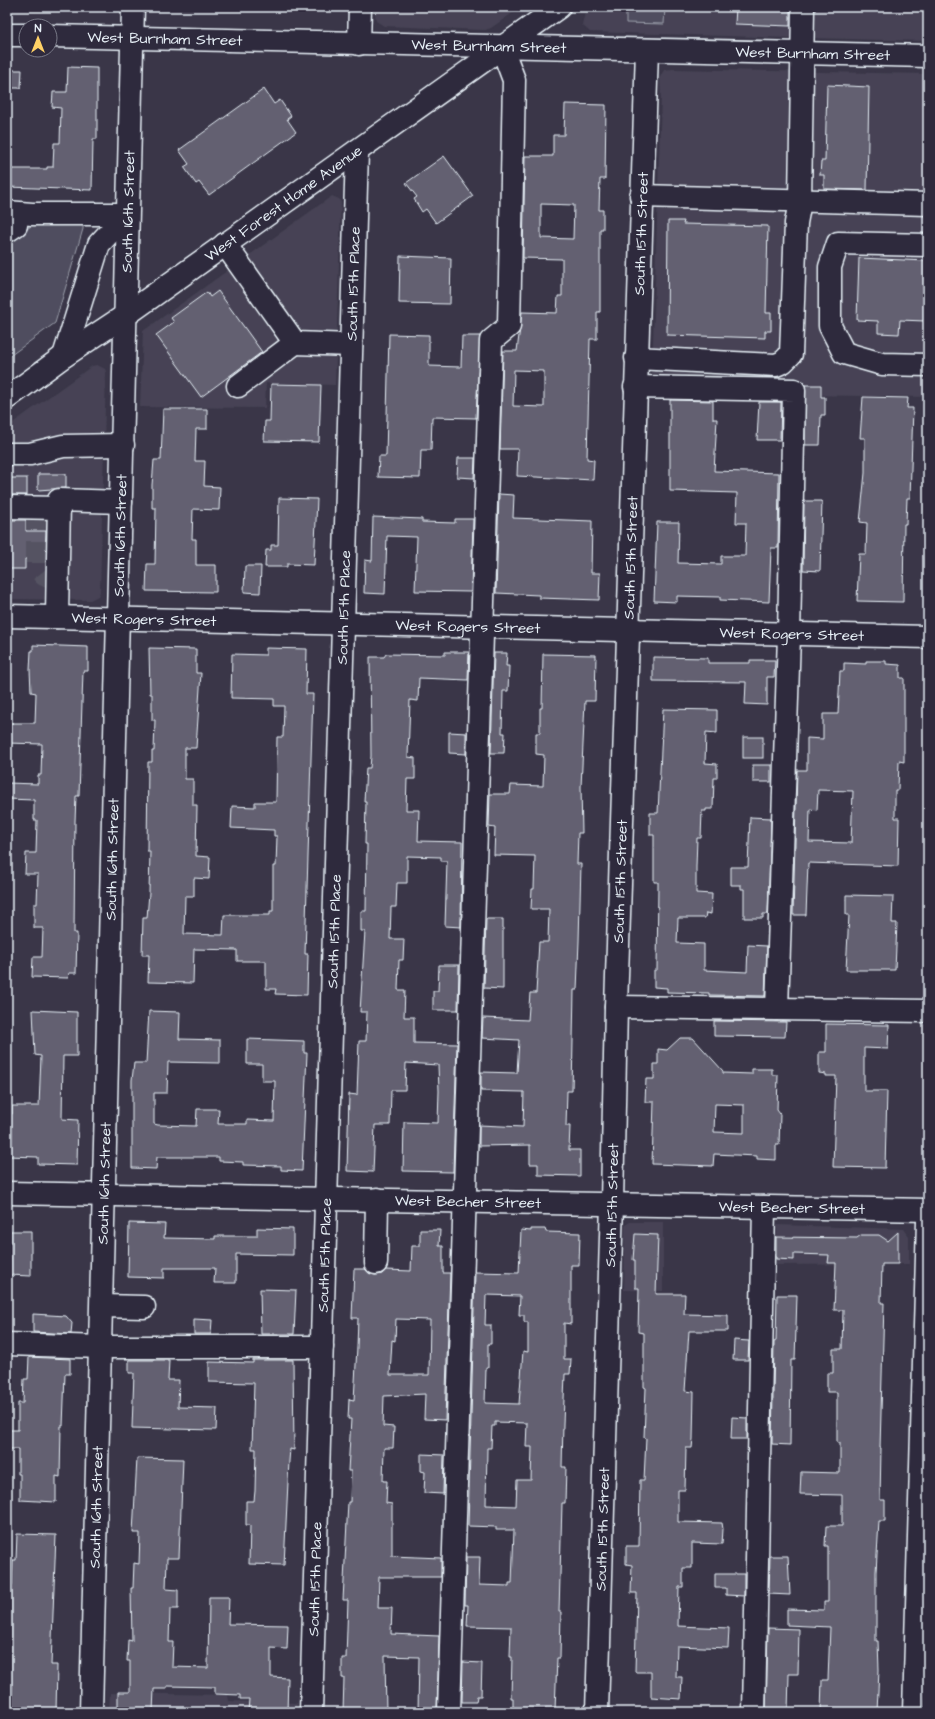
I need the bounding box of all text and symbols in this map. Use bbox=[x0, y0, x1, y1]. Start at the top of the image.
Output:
north arrow bbox=[18, 18, 58, 58]
text: N bbox=[35, 21, 42, 36]
street label: West Burnham Street bbox=[87, 26, 243, 51]
street label: West Burnham Street bbox=[411, 34, 567, 58]
street label: West Burnham Street bbox=[735, 41, 891, 66]
street label: West Forest Home Avenue bbox=[200, 140, 366, 266]
street label: South 16th Street bbox=[116, 150, 140, 273]
street label: South 15th Street bbox=[629, 172, 654, 296]
street label: South 15th Place bbox=[341, 226, 365, 341]
street label: South 16th Street bbox=[108, 474, 132, 597]
street label: South 15th Street bbox=[618, 495, 643, 620]
street label: South 15th Place bbox=[331, 550, 356, 665]
street label: West Rogers Street bbox=[71, 607, 217, 631]
street label: West Rogers Street bbox=[395, 614, 541, 639]
street label: West Rogers Street bbox=[719, 622, 865, 646]
street label: South 16th Street bbox=[100, 798, 124, 921]
street label: South 15th Street bbox=[608, 819, 633, 943]
street label: South 15th Place bbox=[322, 874, 346, 989]
street label: South 16th Street bbox=[92, 1122, 116, 1245]
street label: South 15th Street bbox=[600, 1143, 624, 1267]
street label: West Becher Street bbox=[395, 1190, 541, 1213]
street label: West Becher Street bbox=[719, 1196, 865, 1219]
street label: South 15th Place bbox=[312, 1198, 337, 1313]
street label: South 16th Street bbox=[84, 1446, 108, 1569]
street label: South 15th Street bbox=[590, 1467, 615, 1591]
street label: South 15th Place bbox=[303, 1522, 327, 1637]

